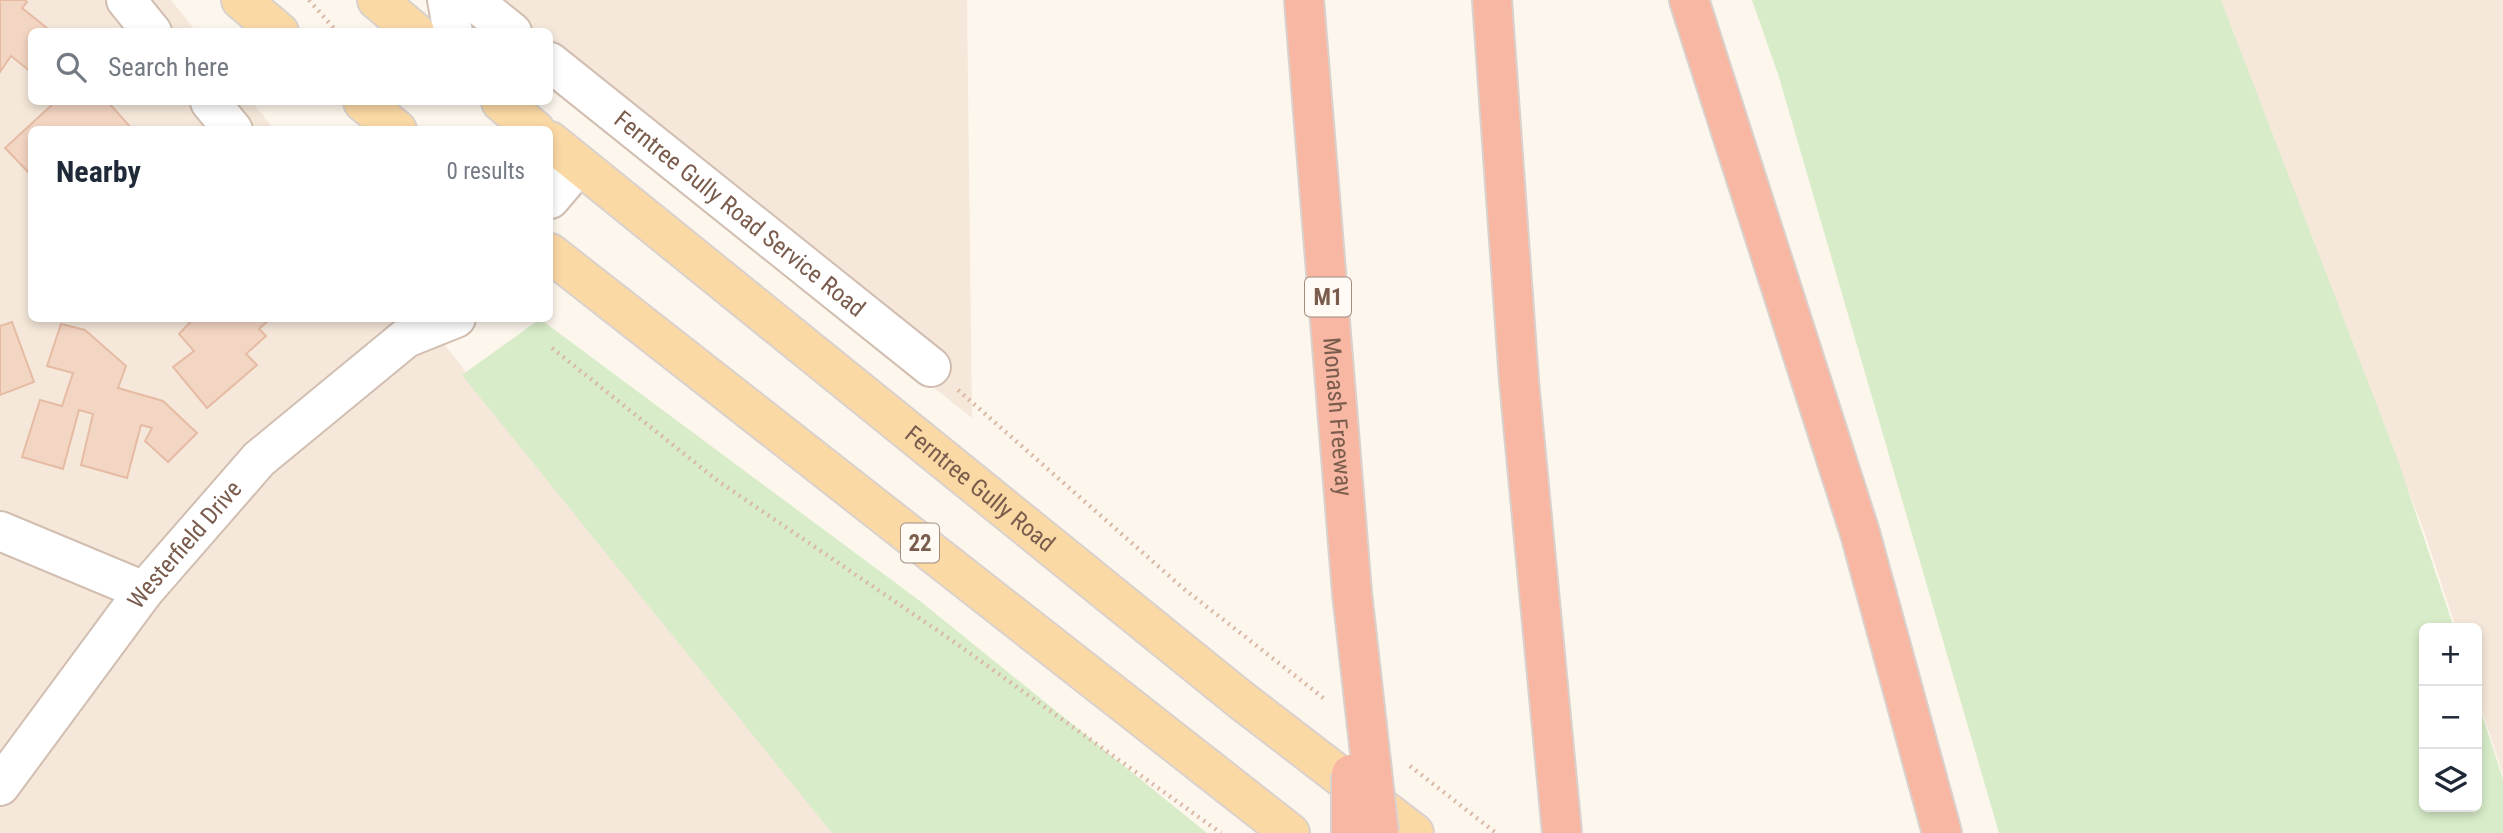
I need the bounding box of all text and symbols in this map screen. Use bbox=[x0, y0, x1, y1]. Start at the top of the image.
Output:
search box bbox=[28, 28, 553, 105]
icon: search bbox=[52, 48, 90, 86]
text: Search here bbox=[108, 52, 229, 82]
street label: Ferntree Gully Road Service Road bbox=[609, 105, 871, 323]
text: Nearby bbox=[56, 154, 141, 189]
text: 0 results bbox=[447, 158, 525, 185]
road number: M1 bbox=[1305, 278, 1351, 316]
street label: Monash Freeway bbox=[1317, 336, 1358, 497]
street label: Ferntree Gully Road bbox=[900, 420, 1060, 558]
street label: Westerfield Drive bbox=[122, 475, 247, 614]
road number: 22 bbox=[901, 524, 939, 562]
map controls bbox=[2419, 623, 2482, 812]
button: + bbox=[2419, 623, 2482, 686]
button: − bbox=[2419, 686, 2482, 749]
button: layers bbox=[2419, 749, 2482, 812]

